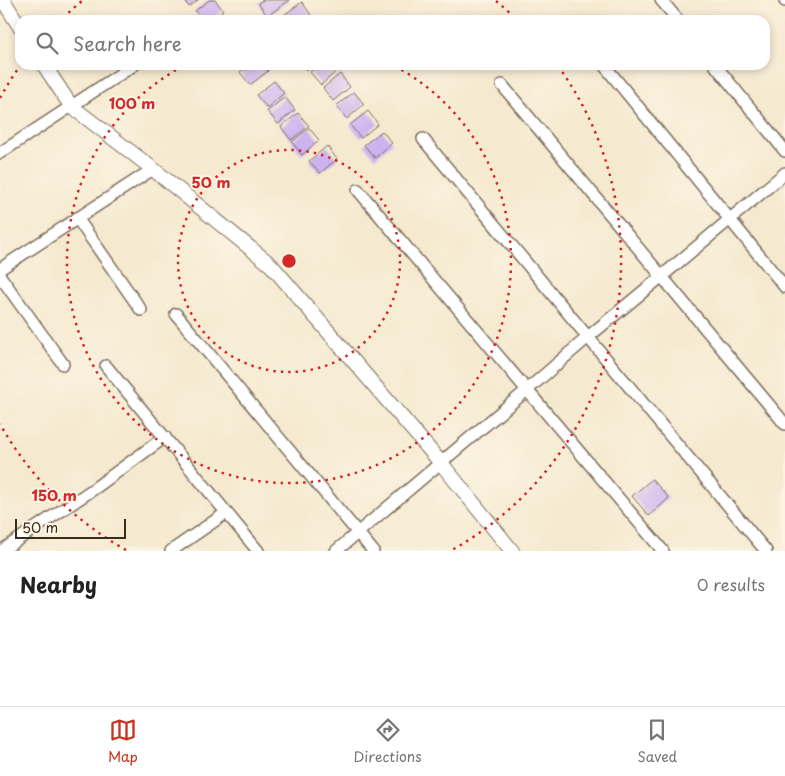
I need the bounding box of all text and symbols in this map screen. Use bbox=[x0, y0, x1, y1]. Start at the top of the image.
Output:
search box bbox=[15, 15, 770, 70]
icon: search bbox=[33, 29, 61, 57]
text: Search here bbox=[73, 29, 182, 57]
text: 100 m bbox=[109, 91, 155, 114]
text: 50 m bbox=[192, 170, 230, 193]
centre of rings bbox=[280, 252, 298, 270]
text: 150 m bbox=[31, 483, 77, 506]
scale bar bbox=[15, 516, 126, 539]
text: 50 m bbox=[22, 517, 58, 538]
text: Nearby bbox=[20, 568, 97, 600]
text: 0 results bbox=[697, 572, 765, 596]
tab: Map bbox=[108, 716, 138, 767]
tab: Directions bbox=[354, 716, 422, 767]
tab: Saved bbox=[637, 716, 677, 767]

